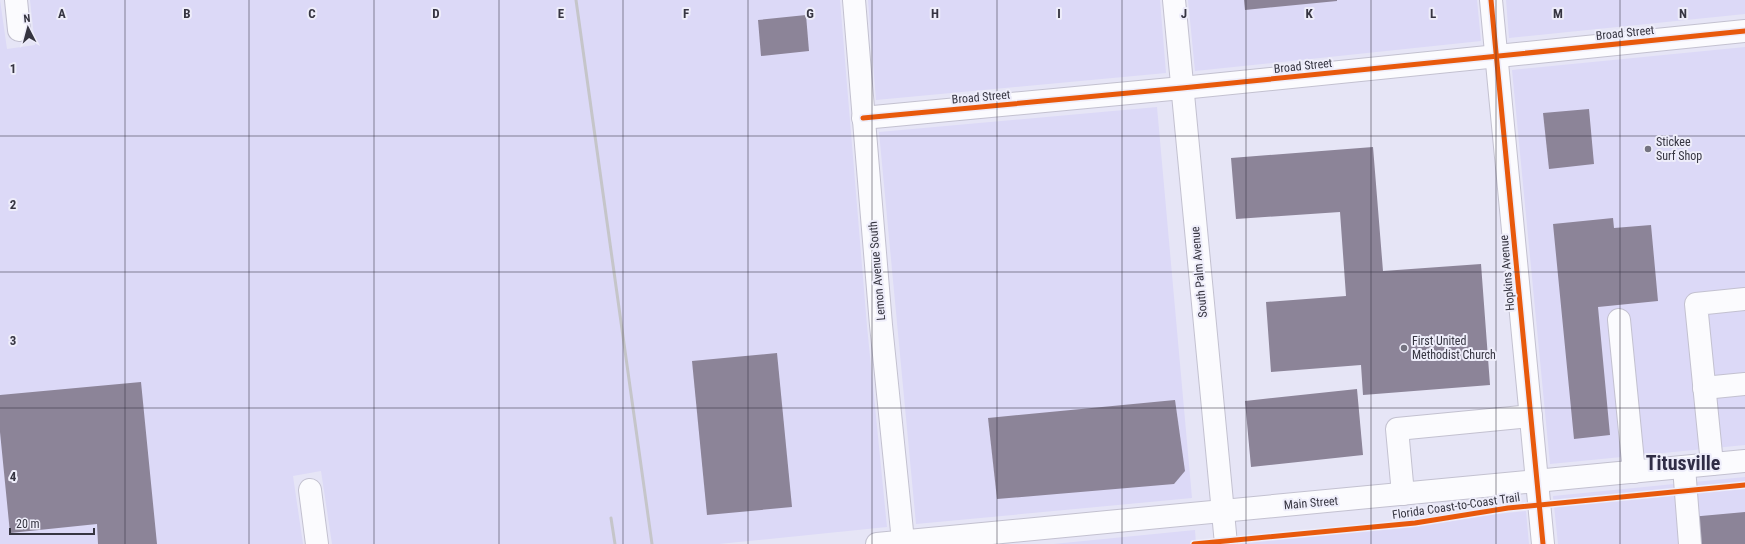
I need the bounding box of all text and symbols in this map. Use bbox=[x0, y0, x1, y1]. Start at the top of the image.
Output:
text: A bbox=[58, 6, 66, 21]
text: B bbox=[183, 6, 191, 21]
text: C bbox=[308, 6, 316, 21]
text: D bbox=[432, 6, 440, 21]
text: E bbox=[558, 6, 565, 21]
text: F bbox=[683, 6, 689, 21]
text: G bbox=[806, 6, 814, 21]
text: H bbox=[931, 6, 939, 21]
text: I bbox=[1057, 6, 1061, 21]
text: J bbox=[1181, 6, 1187, 21]
text: K bbox=[1305, 6, 1313, 21]
text: L bbox=[1430, 6, 1436, 21]
text: M bbox=[1553, 6, 1563, 21]
text: N bbox=[1679, 6, 1687, 21]
north arrow bbox=[8, 8, 48, 48]
text: N bbox=[23, 12, 31, 25]
street label: Broad Street bbox=[1595, 23, 1655, 43]
street label: Broad Street bbox=[1273, 56, 1333, 76]
text: 1 bbox=[10, 61, 16, 76]
street label: Broad Street bbox=[951, 87, 1011, 107]
place label: Stickee Surf Shop bbox=[1656, 135, 1702, 163]
marker: Stickee Surf Shop bbox=[1643, 144, 1653, 154]
text: 2 bbox=[10, 197, 17, 212]
street label: Lemon Avenue South bbox=[866, 221, 888, 321]
street label: South Palm Avenue bbox=[1188, 225, 1210, 318]
street label: Hopkins Avenue bbox=[1497, 234, 1517, 312]
text: 3 bbox=[10, 333, 16, 348]
place label: First United Methodist Church bbox=[1412, 334, 1496, 362]
marker: First United Methodist Church bbox=[1399, 343, 1409, 353]
district label: Titusville bbox=[1646, 451, 1720, 475]
text: 4 bbox=[10, 469, 17, 484]
street label: Florida Coast-to-Coast Trail bbox=[1391, 490, 1521, 522]
street label: Main Street bbox=[1283, 494, 1339, 512]
scale bar bbox=[10, 510, 94, 536]
text: 20 m bbox=[16, 517, 40, 531]

